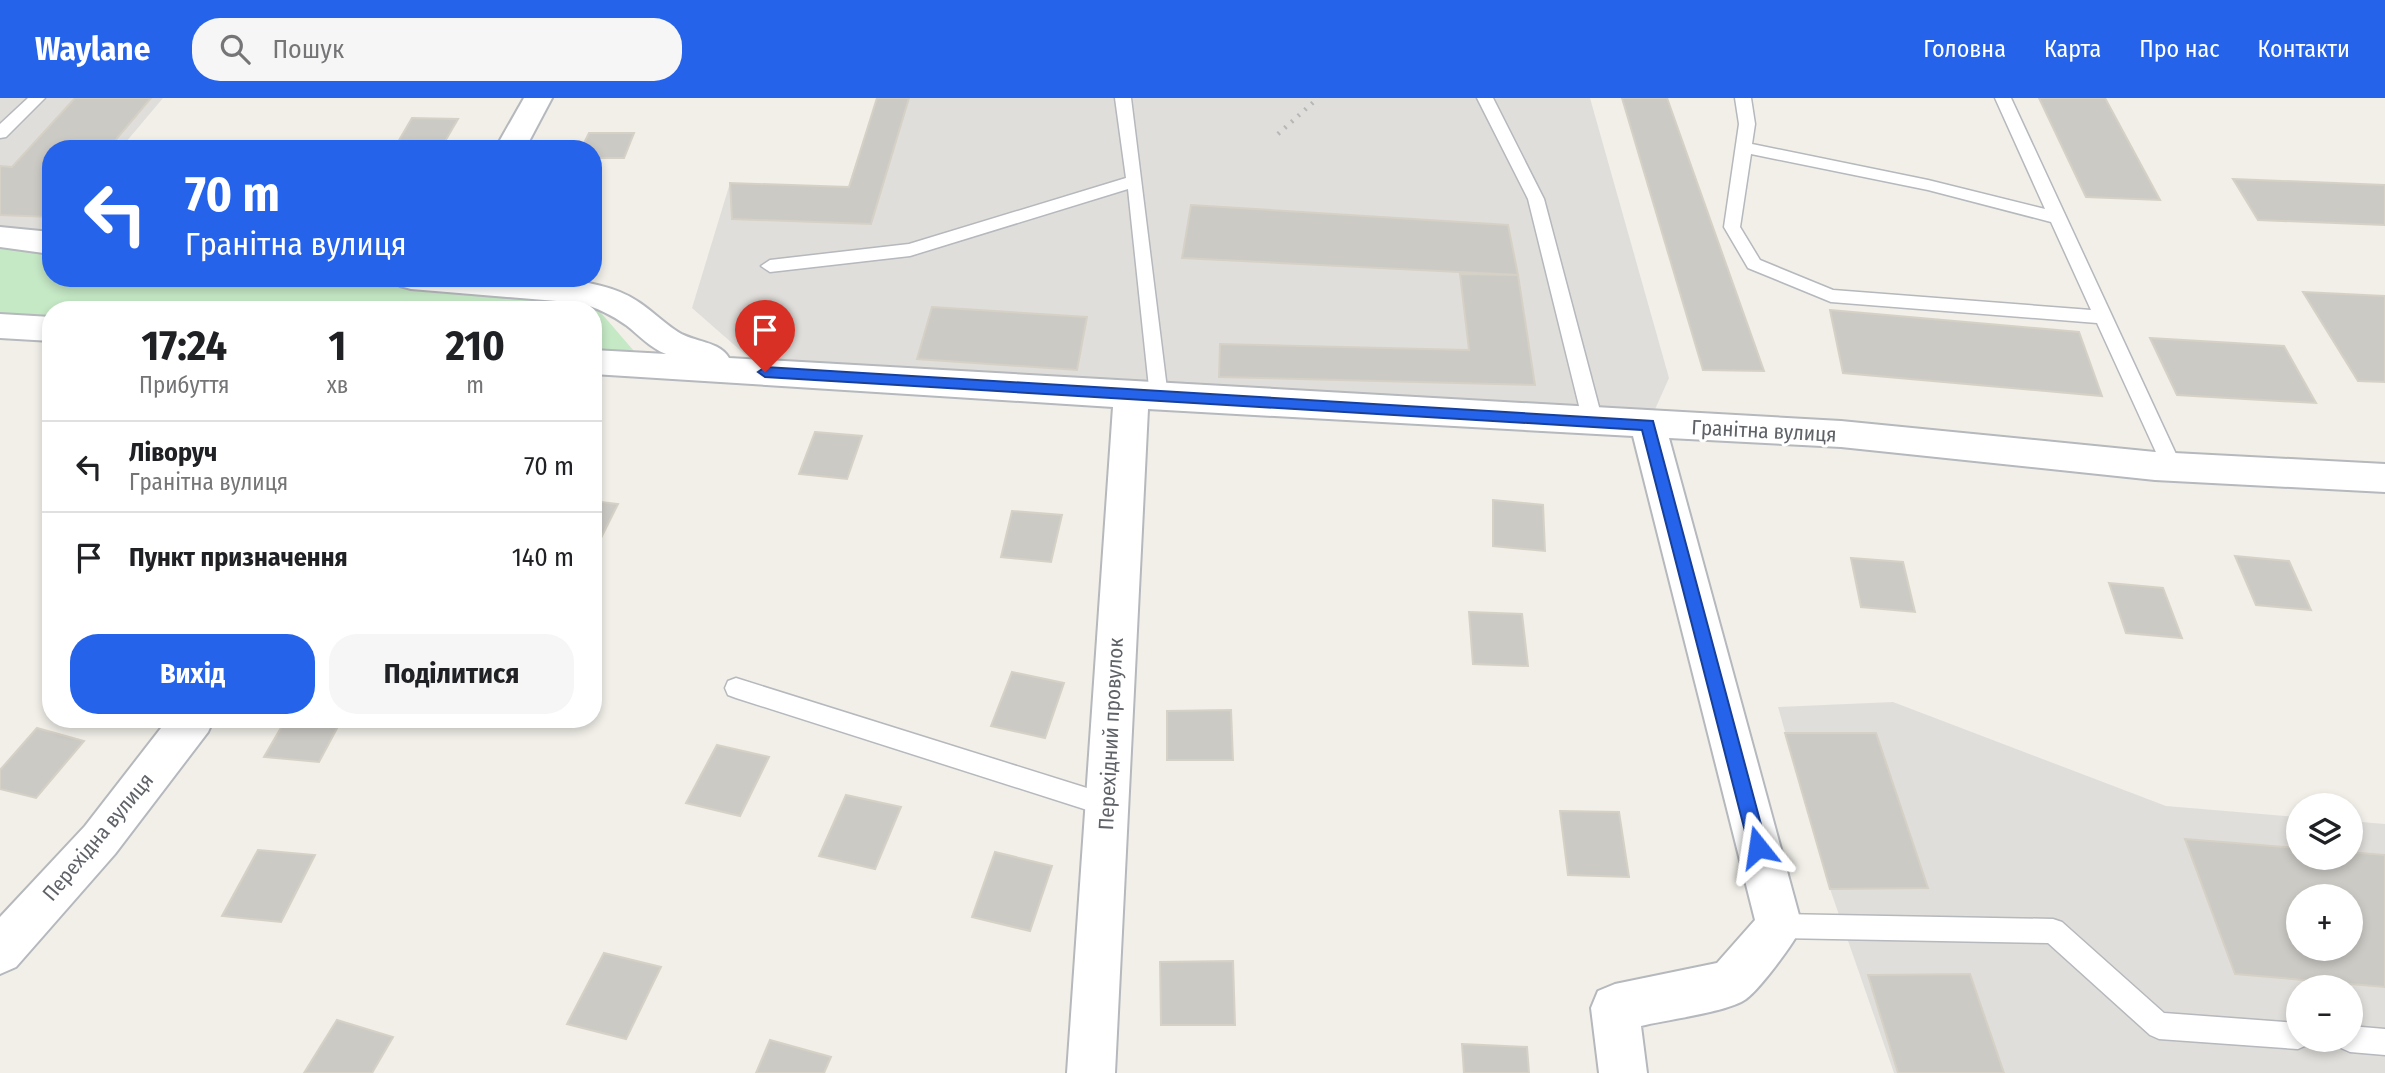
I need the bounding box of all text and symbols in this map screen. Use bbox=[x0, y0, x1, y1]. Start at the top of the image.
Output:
search box bbox=[192, 18, 682, 81]
text: Waylane bbox=[35, 29, 150, 69]
icon: search bbox=[216, 30, 254, 68]
text: Пошук bbox=[272, 34, 344, 65]
text: Головна bbox=[1923, 35, 2006, 63]
text: Карта bbox=[2044, 35, 2101, 63]
text: Про нас bbox=[2139, 35, 2220, 63]
text: Контакти bbox=[2258, 35, 2350, 63]
text: 70 m bbox=[185, 165, 280, 224]
icon: left bbox=[70, 168, 161, 259]
text: Гранітна вулиця bbox=[185, 225, 407, 263]
pin bbox=[735, 300, 795, 372]
icon: arrive bbox=[746, 311, 784, 349]
text: 17:24 bbox=[142, 321, 227, 371]
text: 1 bbox=[329, 321, 346, 371]
text: 210 bbox=[445, 321, 505, 371]
text: Прибуття bbox=[139, 371, 230, 399]
text: хв bbox=[327, 371, 348, 399]
text: m bbox=[466, 371, 484, 399]
street label: Гранітна вулиця bbox=[1691, 414, 1837, 448]
text: Ліворуч bbox=[129, 437, 217, 468]
icon: left bbox=[70, 448, 108, 486]
text: 70 m bbox=[524, 451, 574, 482]
text: Гранітна вулиця bbox=[129, 468, 288, 496]
icon: arrive bbox=[70, 539, 108, 577]
text: Пункт призначення bbox=[129, 542, 348, 573]
text: 140 m bbox=[512, 542, 574, 573]
button: Вихід bbox=[70, 634, 315, 714]
button: Поділитися bbox=[329, 634, 574, 714]
street label: Перехідний провулок bbox=[1093, 637, 1129, 831]
street label: Перехідна вулиця bbox=[37, 768, 159, 906]
map controls bbox=[2286, 793, 2363, 1052]
button: layers bbox=[2286, 793, 2363, 870]
position arrow bbox=[1721, 810, 1795, 884]
button: + bbox=[2286, 884, 2363, 961]
button: − bbox=[2286, 975, 2363, 1052]

